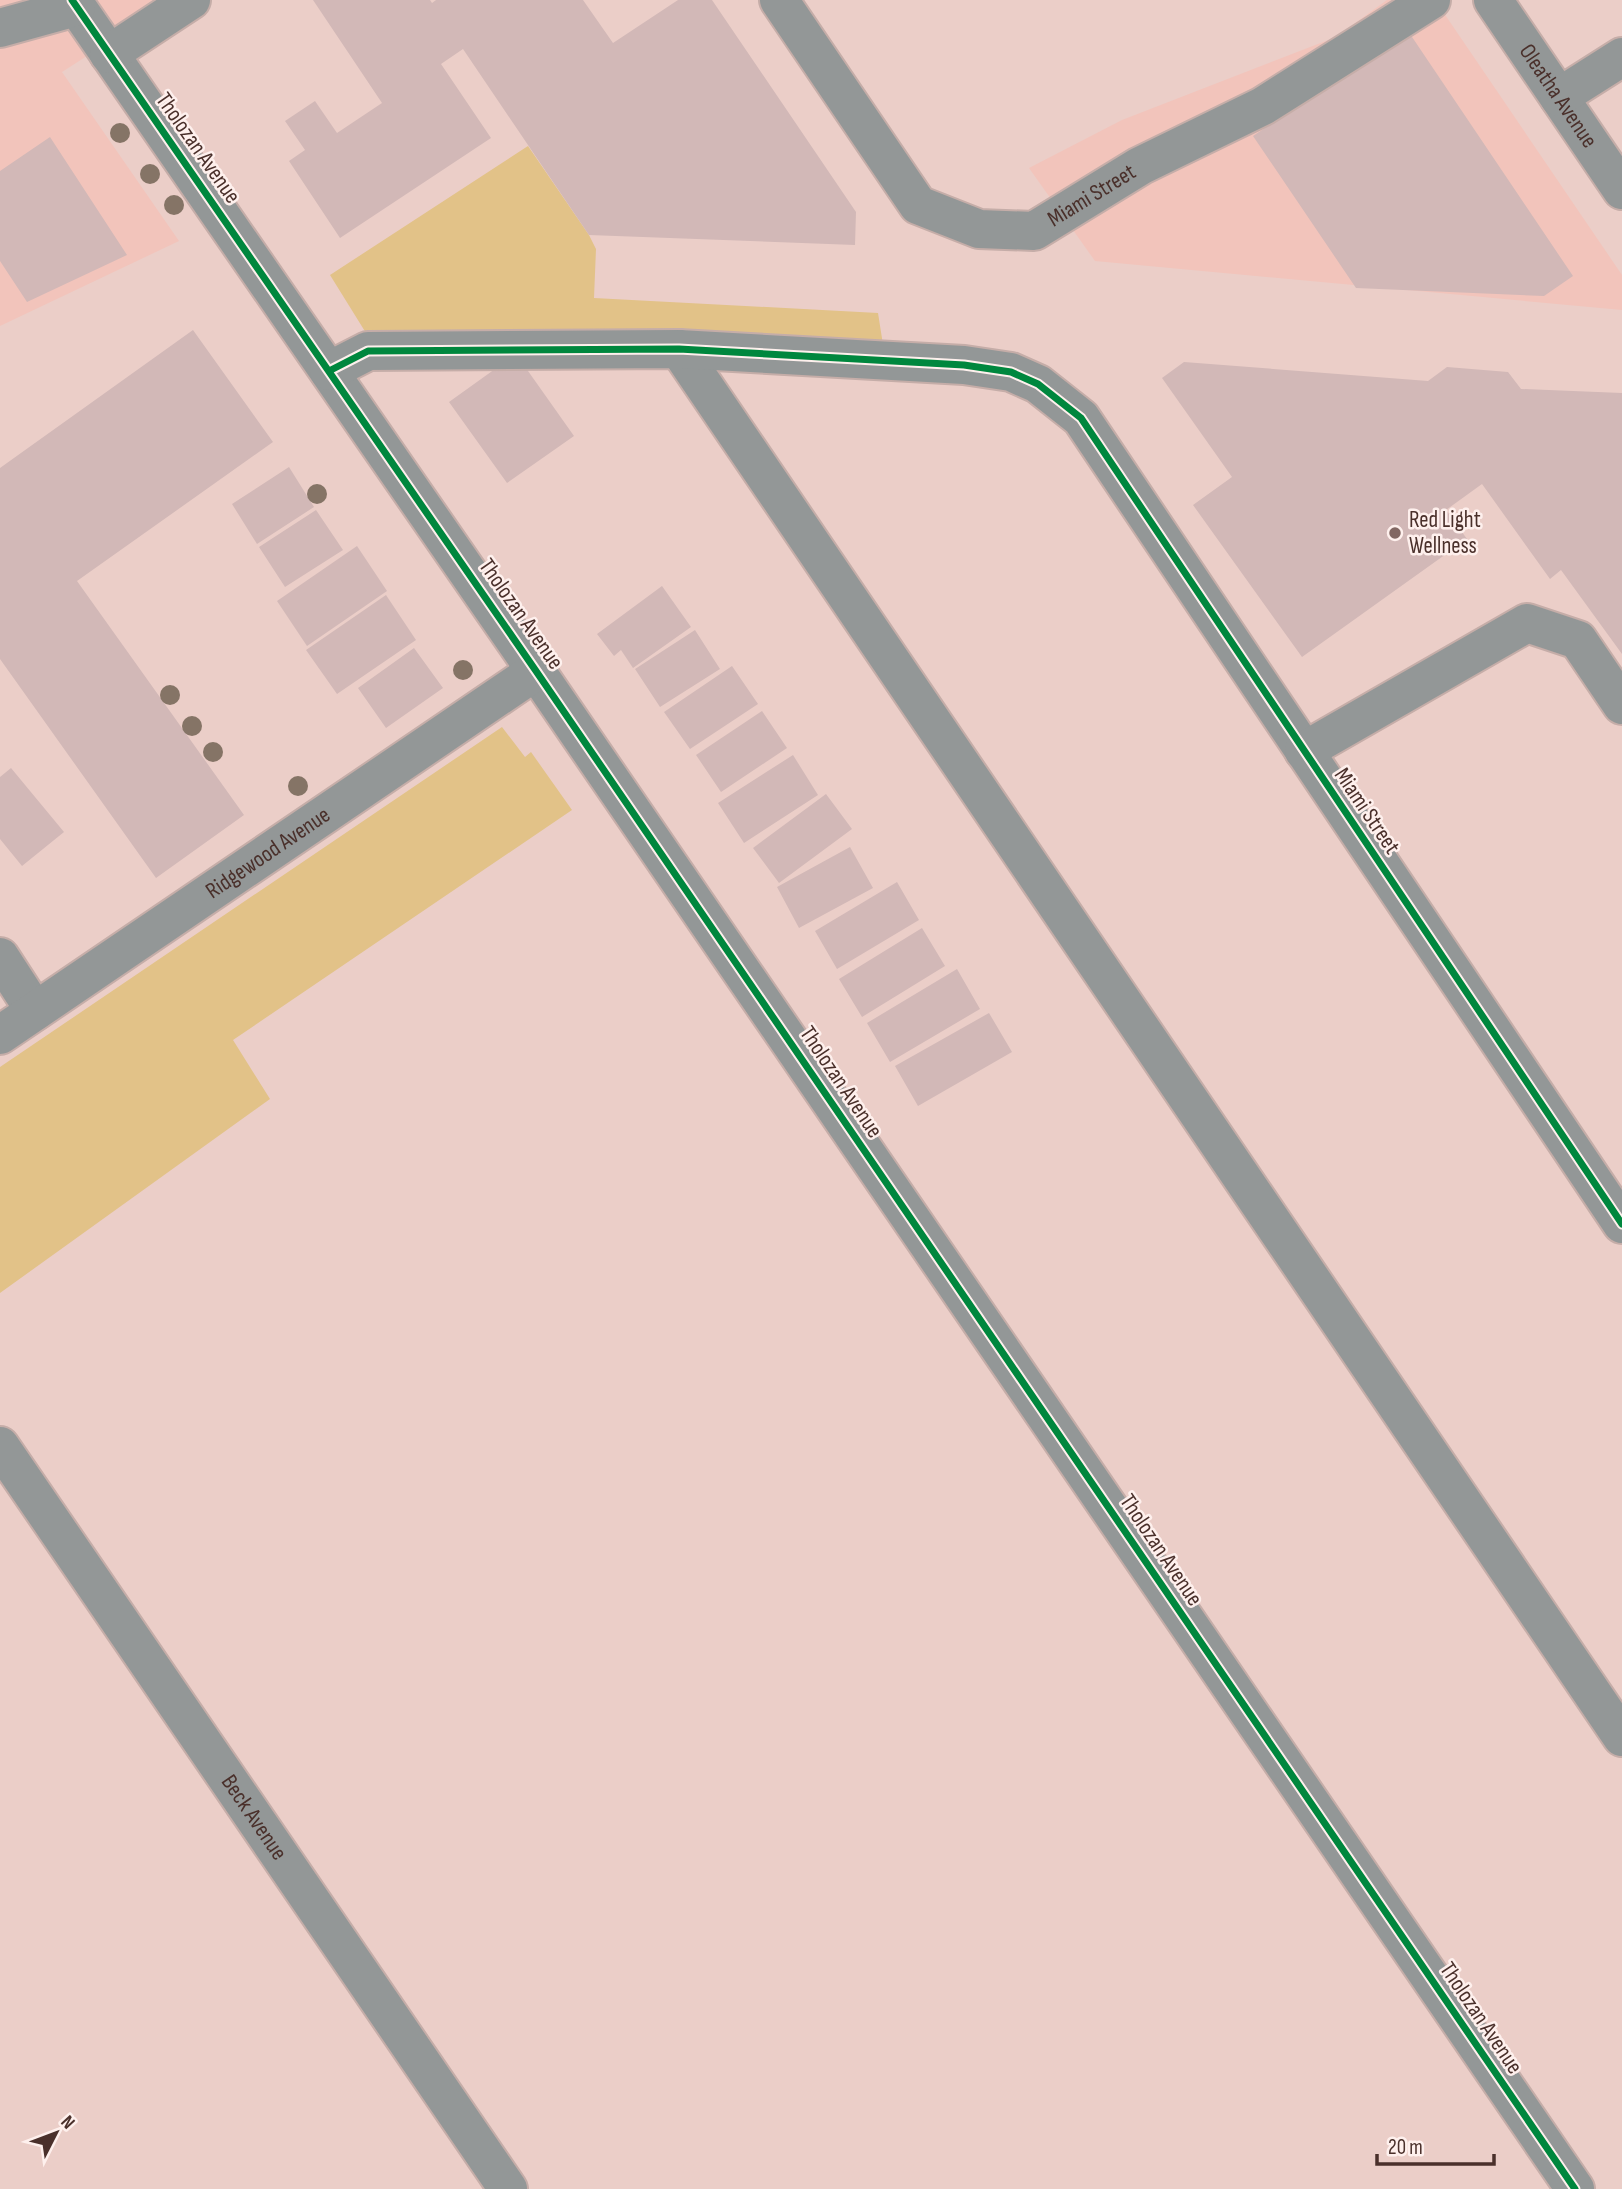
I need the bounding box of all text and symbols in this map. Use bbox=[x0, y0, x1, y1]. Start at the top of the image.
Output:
street label: Oleatha Avenue bbox=[1513, 39, 1603, 153]
street label: Tholozan Avenue bbox=[150, 87, 246, 209]
street label: Miami Street bbox=[1043, 158, 1141, 233]
place label: Red Light Wellness bbox=[1409, 506, 1481, 560]
marker: Red Light Wellness bbox=[1387, 525, 1403, 541]
street label: Tholozan Avenue bbox=[473, 553, 569, 675]
street label: Miami Street bbox=[1328, 763, 1406, 859]
street label: Ridgewood Avenue bbox=[201, 801, 336, 905]
street label: Tholozan Avenue bbox=[793, 1021, 889, 1143]
street label: Tholozan Avenue bbox=[1113, 1489, 1209, 1611]
street label: Beck Avenue bbox=[215, 1769, 293, 1866]
street label: Tholozan Avenue bbox=[1433, 1957, 1529, 2079]
north arrow bbox=[21, 2098, 91, 2168]
text: N bbox=[56, 2111, 79, 2134]
scale bar bbox=[1377, 2122, 1494, 2166]
text: 20 m bbox=[1388, 2135, 1423, 2160]

